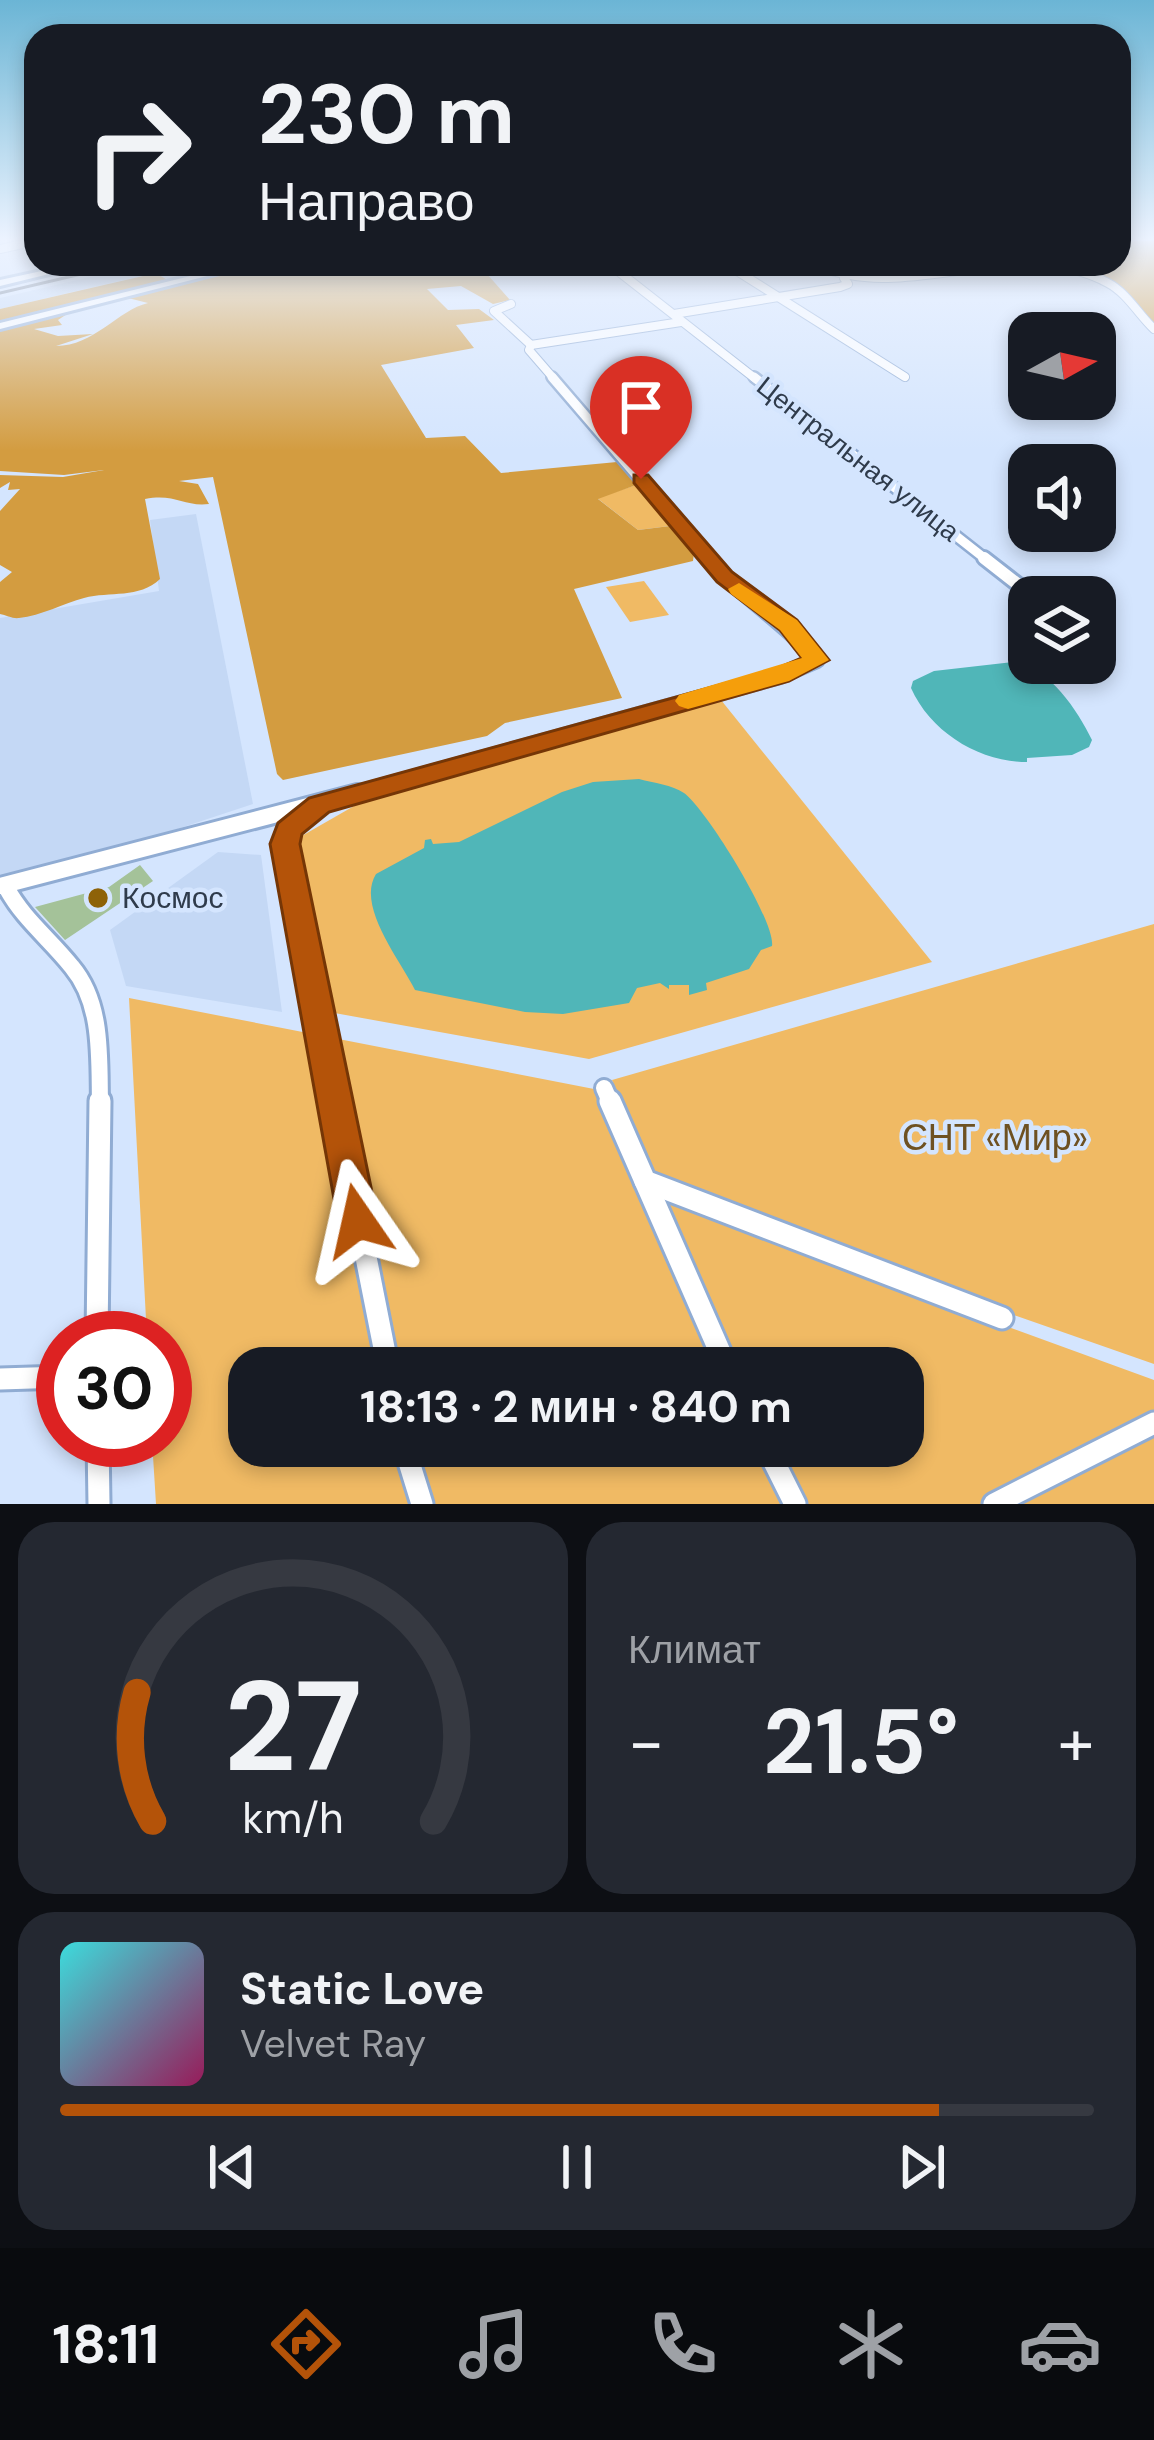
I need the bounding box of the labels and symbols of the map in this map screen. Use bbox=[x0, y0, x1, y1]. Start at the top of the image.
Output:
north arrow bbox=[1008, 312, 1116, 420]
pin bbox=[590, 356, 692, 479]
street label: Центральная улица bbox=[750, 368, 968, 549]
place label: Космос bbox=[122, 878, 223, 917]
marker: Космос bbox=[85, 885, 111, 911]
park label: СНТ «Мир» bbox=[902, 1114, 1088, 1161]
position arrow bbox=[295, 1158, 421, 1284]
speed limit sign: 30 bbox=[36, 1311, 192, 1467]

